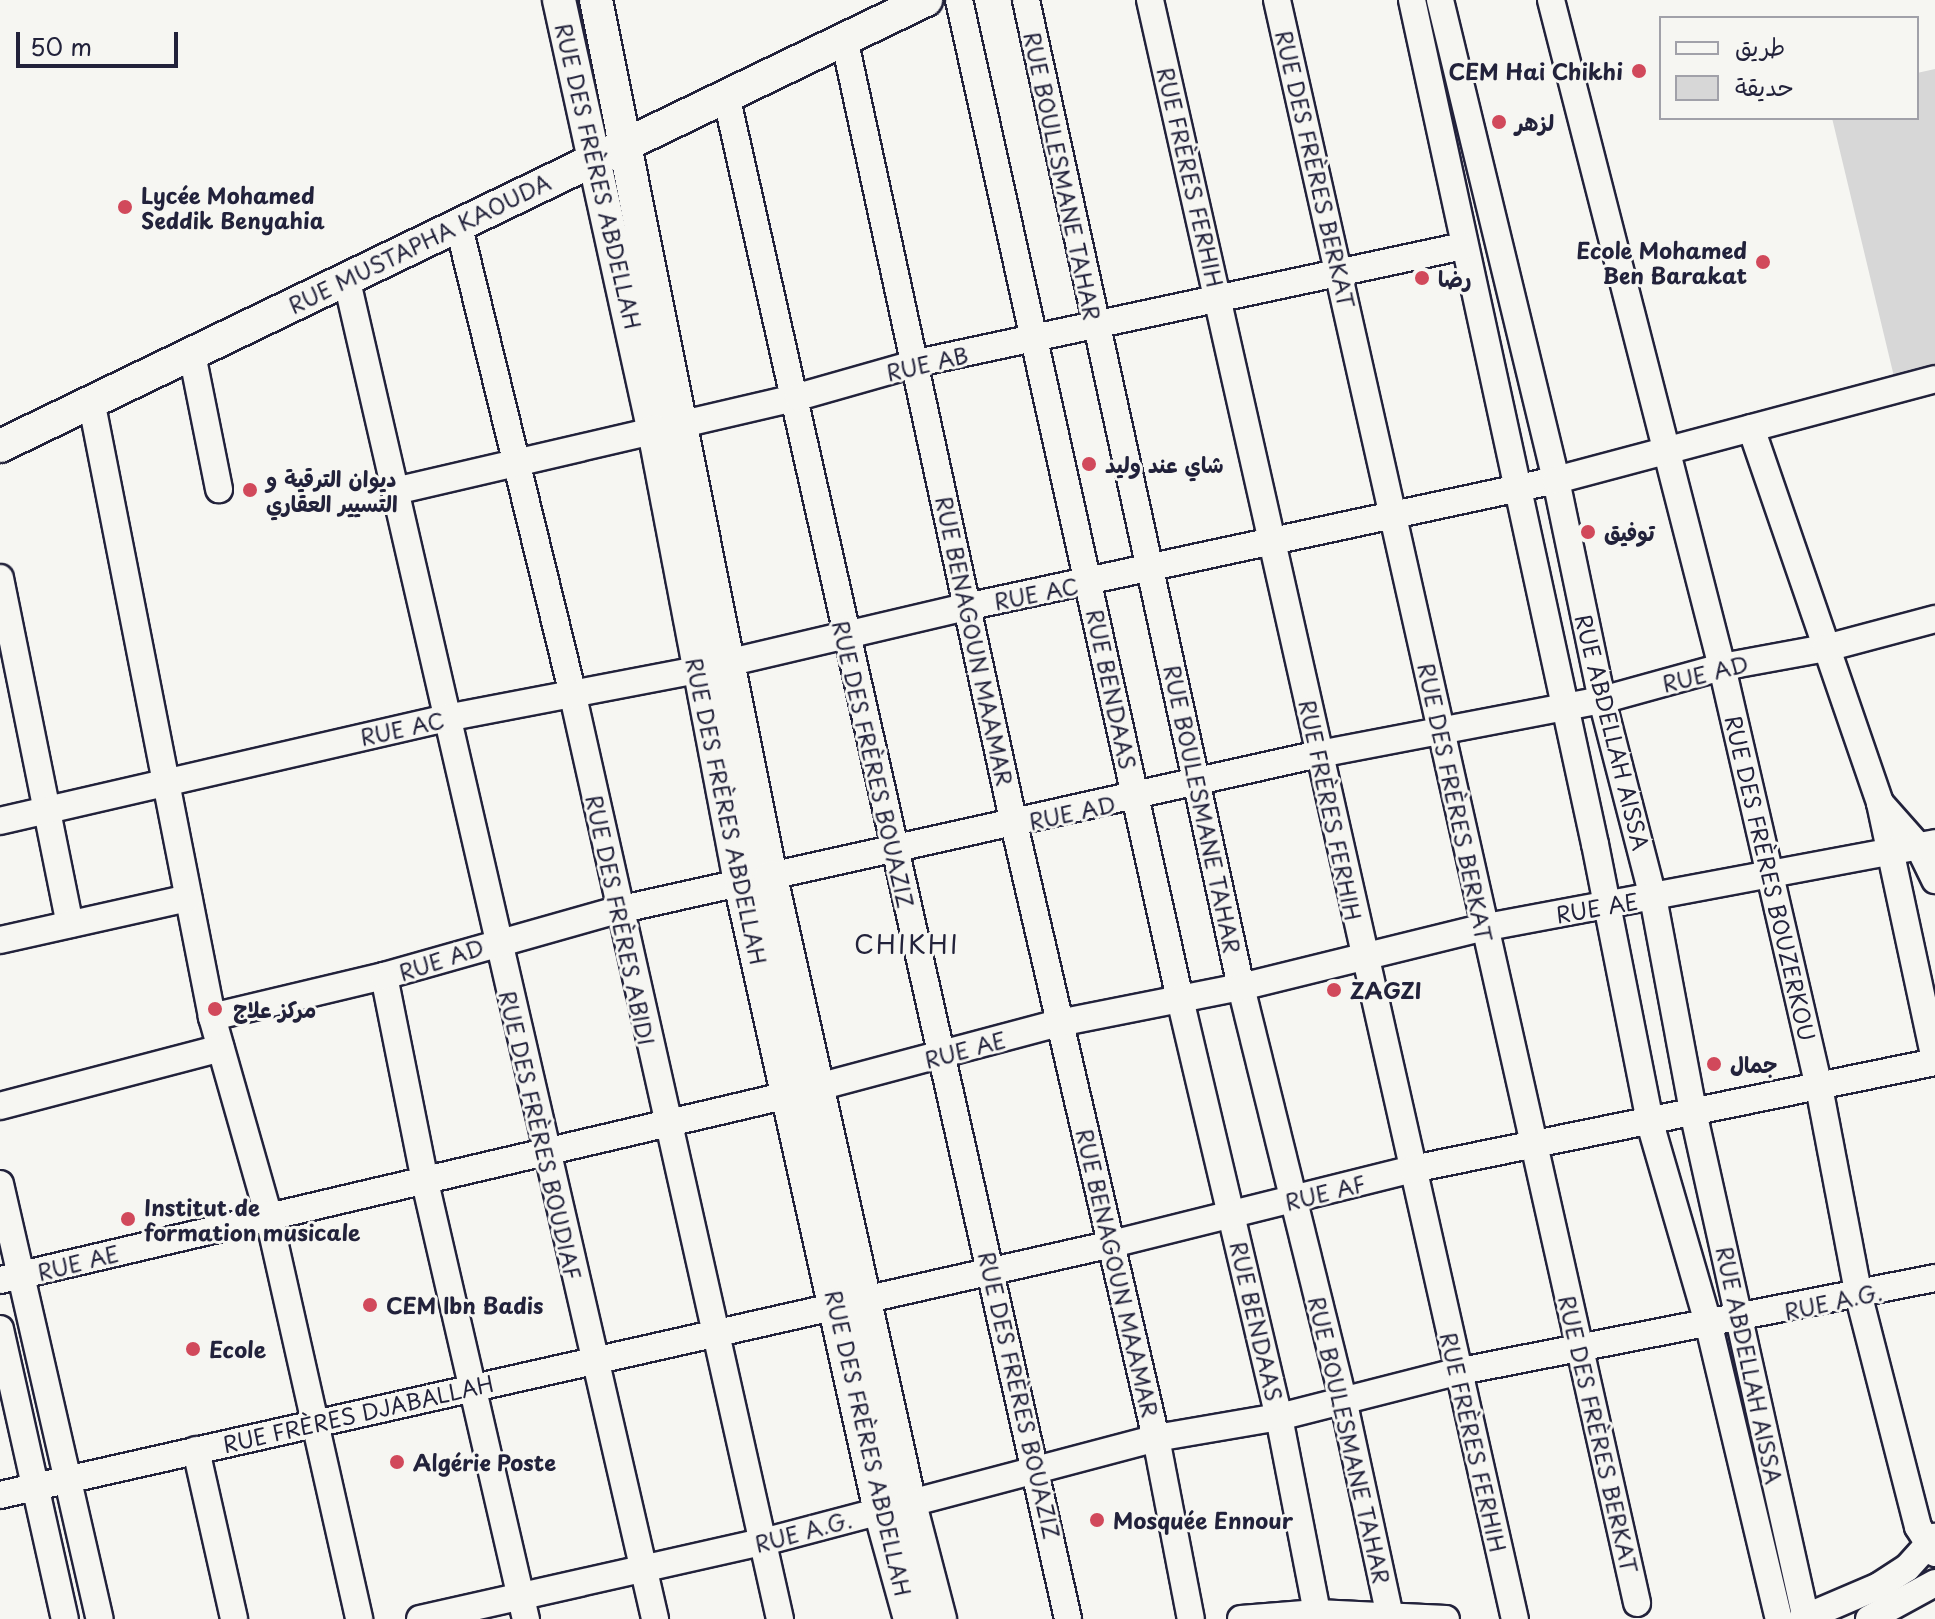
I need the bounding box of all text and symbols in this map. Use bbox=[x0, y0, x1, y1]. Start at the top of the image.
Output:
scale bar bbox=[20, 16, 182, 66]
legend bbox=[1659, 16, 1919, 120]
street label: RUE DES FRÈRES ABDELLAH bbox=[550, 18, 648, 334]
street label: RUE DES FRÈRES BERKAT bbox=[1271, 25, 1361, 313]
text: 50 m bbox=[30, 28, 92, 64]
text: طريق bbox=[1735, 28, 1785, 64]
street label: RUE BOULESMANE TAHAR bbox=[1019, 29, 1107, 323]
place label: CEM Hai Chikhi bbox=[1449, 58, 1623, 84]
marker: CEM Hai Chikhi bbox=[1630, 62, 1648, 80]
street label: RUE FRÈRES FERHIH bbox=[1152, 63, 1230, 291]
text: حديقة bbox=[1735, 68, 1794, 104]
place label: لزهر bbox=[1515, 109, 1554, 135]
marker: لزهر bbox=[1490, 113, 1508, 131]
street label: RUE MUSTAPHA KAOUDA bbox=[283, 168, 555, 318]
place label: Lycée Mohamed Seddik Benyahia bbox=[141, 181, 325, 232]
marker: Lycée Mohamed Seddik Benyahia bbox=[116, 198, 134, 216]
place label: Ecole Mohamed Ben Barakat bbox=[1575, 236, 1747, 288]
marker: Ecole Mohamed Ben Barakat bbox=[1754, 253, 1772, 271]
place label: رضا bbox=[1438, 265, 1472, 291]
marker: رضا bbox=[1413, 269, 1431, 287]
street label: RUE AB bbox=[883, 341, 971, 385]
place label: شاي عند وليد bbox=[1105, 451, 1224, 477]
marker: شاي عند وليد bbox=[1080, 455, 1098, 473]
place label: ديوان الترقية و التسيير العقاري bbox=[266, 464, 398, 516]
marker: ديوان الترقية و التسيير العقاري bbox=[241, 481, 259, 499]
street label: RUE BENAGOUN MAAMAR bbox=[931, 491, 1019, 791]
place label: توفيق bbox=[1604, 519, 1655, 545]
marker: توفيق bbox=[1579, 523, 1597, 541]
street label: RUE AC bbox=[991, 572, 1081, 614]
street label: RUE BENDAAS bbox=[1082, 605, 1142, 773]
street label: RUE ABDELLAH AISSA bbox=[1570, 610, 1656, 854]
street label: RUE DES FRÈRES BOUAZIZ bbox=[827, 615, 921, 913]
street label: RUE AD bbox=[1659, 649, 1751, 697]
street label: RUE DES FRÈRES ABDELLAH bbox=[681, 653, 773, 969]
street label: RUE DES FRÈRES BERKAT bbox=[1413, 658, 1499, 946]
street label: RUE BOULESMANE TAHAR bbox=[1159, 662, 1247, 956]
street label: RUE FRÈRES FERHIH bbox=[1294, 695, 1368, 925]
street label: RUE AC bbox=[357, 706, 447, 750]
street label: RUE DES FRÈRES BOUZERKOU bbox=[1720, 710, 1822, 1046]
street label: RUE DES FRÈRES ABIDI bbox=[581, 789, 661, 1051]
street label: RUE AD bbox=[1026, 790, 1118, 834]
street label: RUE AE bbox=[1553, 887, 1641, 927]
district label: CHIKHI bbox=[854, 928, 960, 960]
street label: RUE AD bbox=[395, 933, 487, 985]
place label: ZAGZI bbox=[1350, 977, 1422, 1003]
marker: ZAGZI bbox=[1325, 981, 1343, 999]
street label: RUE DES FRÈRES BOUDIAF bbox=[494, 984, 588, 1286]
place label: مركز علاج bbox=[233, 996, 316, 1022]
marker: مركز علاج bbox=[204, 998, 226, 1020]
street label: RUE AE bbox=[921, 1025, 1009, 1073]
place label: جمال bbox=[1730, 1051, 1777, 1077]
marker: جمال bbox=[1705, 1055, 1723, 1073]
street label: RUE BENAGOUN MAAMAR bbox=[1071, 1123, 1165, 1423]
street label: RUE AF bbox=[1281, 1169, 1369, 1215]
place label: Institut de formation musicale bbox=[144, 1193, 361, 1244]
marker: Institut de formation musicale bbox=[119, 1210, 137, 1228]
street label: RUE BENDAAS bbox=[1226, 1238, 1288, 1404]
street label: RUE AE bbox=[34, 1239, 122, 1285]
street label: RUE ABDELLAH AISSA bbox=[1712, 1242, 1788, 1488]
street label: RUE DES FRÈRES BOUAZIZ bbox=[973, 1246, 1067, 1544]
street label: RUE A.G. bbox=[1781, 1278, 1885, 1324]
street label: RUE DES FRÈRES ABDELLAH bbox=[820, 1285, 918, 1601]
street label: RUE DES FRÈRES BERKAT bbox=[1554, 1290, 1644, 1578]
place label: CEM Ibn Badis bbox=[386, 1292, 546, 1318]
street label: RUE BOULESMANE TAHAR bbox=[1304, 1293, 1396, 1587]
marker: CEM Ibn Badis bbox=[361, 1296, 379, 1314]
street label: RUE FRÈRES FERHIH bbox=[1435, 1328, 1513, 1556]
place label: Ecole bbox=[209, 1336, 266, 1362]
marker: Ecole bbox=[184, 1340, 202, 1358]
street label: RUE FRÈRES DJABALLAH bbox=[218, 1369, 498, 1457]
place label: Algérie Poste bbox=[413, 1449, 558, 1475]
marker: Algérie Poste bbox=[388, 1453, 406, 1471]
street label: RUE A.G. bbox=[751, 1505, 855, 1557]
place label: Mosquée Ennour bbox=[1113, 1507, 1294, 1533]
marker: Mosquée Ennour bbox=[1088, 1511, 1106, 1529]

